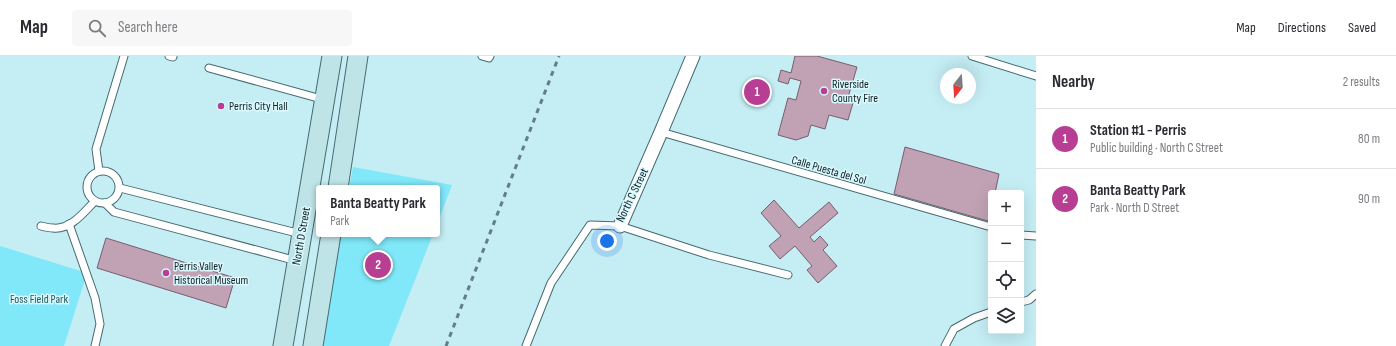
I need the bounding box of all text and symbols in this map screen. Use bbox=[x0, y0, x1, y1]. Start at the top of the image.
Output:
search box bbox=[72, 10, 352, 46]
text: Map bbox=[20, 16, 48, 39]
icon: search bbox=[86, 17, 108, 39]
text: Search here bbox=[118, 18, 178, 37]
text: Map bbox=[1236, 19, 1256, 36]
text: Directions bbox=[1278, 19, 1326, 36]
text: Saved bbox=[1348, 19, 1376, 36]
north arrow bbox=[940, 68, 976, 104]
text: Nearby bbox=[1052, 72, 1095, 92]
text: 2 results bbox=[1343, 74, 1380, 90]
pin: 1 bbox=[744, 77, 770, 107]
place label: Riverside County Fire bbox=[832, 77, 878, 106]
marker: Riverside County Fire bbox=[819, 86, 829, 96]
place label: Perris City Hall bbox=[229, 99, 288, 114]
marker: Perris City Hall bbox=[216, 101, 226, 111]
text: Station #1 - Perris bbox=[1090, 121, 1186, 140]
text: 1 bbox=[1062, 131, 1068, 147]
text: 80 m bbox=[1358, 131, 1380, 147]
text: Public building · North C Street bbox=[1090, 140, 1223, 156]
street label: Calle Puesta del Sol bbox=[790, 153, 868, 188]
street label: North C Street bbox=[613, 165, 652, 225]
text: Banta Beatty Park bbox=[1090, 181, 1186, 200]
popup bbox=[316, 185, 440, 237]
map controls bbox=[988, 190, 1024, 334]
button: + bbox=[988, 190, 1024, 226]
text: 2 bbox=[1062, 191, 1068, 207]
text: 90 m bbox=[1358, 191, 1380, 207]
text: Banta Beatty Park bbox=[330, 194, 426, 213]
text: Park · North D Street bbox=[1090, 200, 1179, 216]
street label: North D Street bbox=[289, 206, 314, 266]
text: Park bbox=[330, 213, 349, 229]
button: − bbox=[988, 226, 1024, 262]
your location bbox=[597, 231, 617, 251]
pin: 2 bbox=[365, 250, 391, 280]
place label: Perris Valley Historical Museum bbox=[174, 259, 249, 288]
button: locate bbox=[988, 262, 1024, 298]
marker: Perris Valley Historical Museum bbox=[161, 268, 171, 278]
park label: Foss Field Park bbox=[10, 292, 69, 307]
button: layers bbox=[988, 298, 1024, 334]

